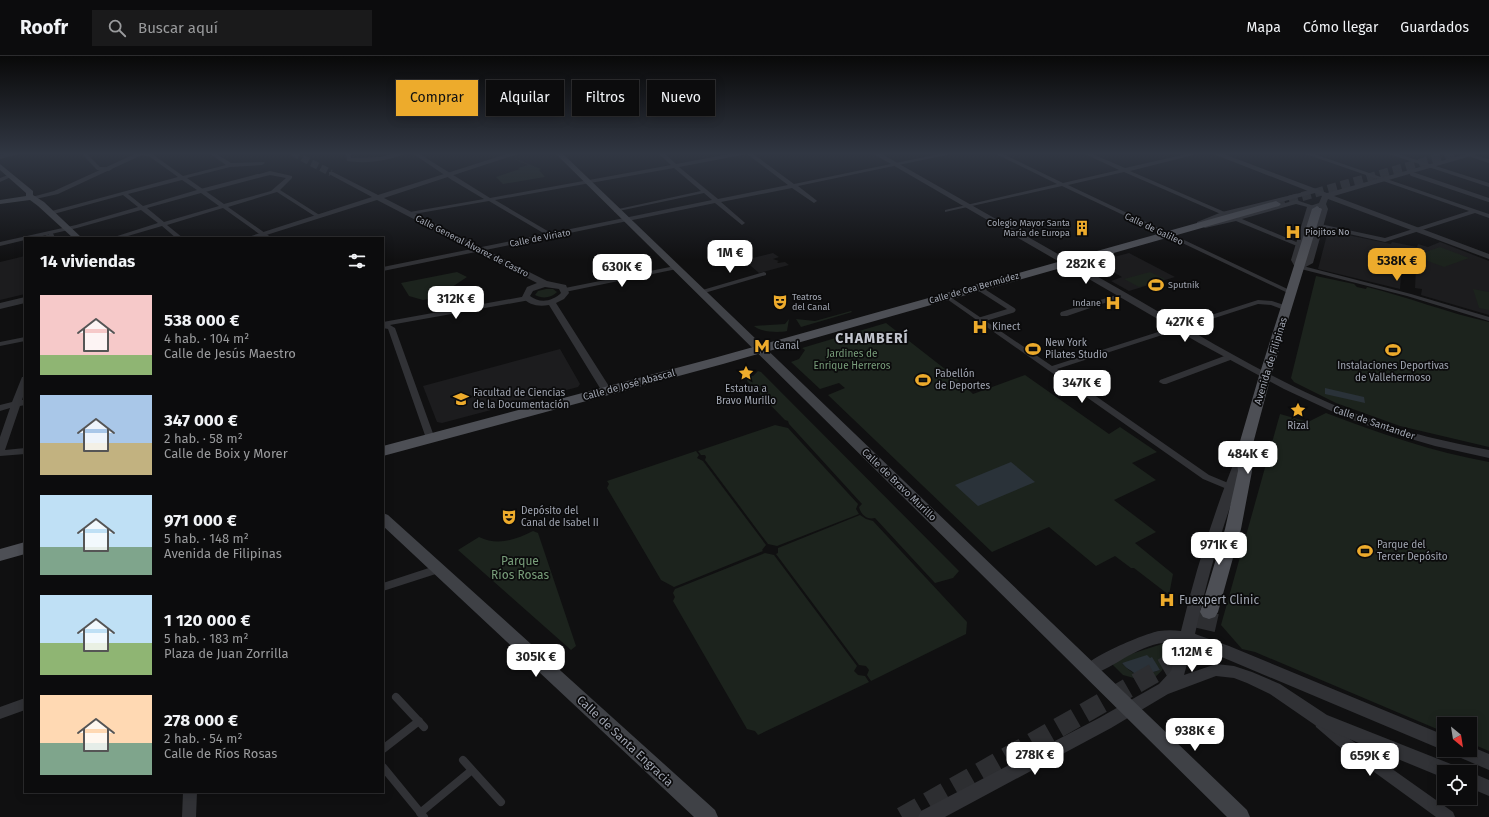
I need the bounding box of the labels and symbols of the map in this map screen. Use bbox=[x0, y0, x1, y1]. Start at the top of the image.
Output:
street label: Calle de Galileo bbox=[1123, 211, 1185, 247]
street label: Calle General Álvarez de Castro bbox=[414, 212, 531, 279]
place label: Colegio Mayor Santa María de Europa bbox=[987, 218, 1070, 238]
building icon: Colegio Mayor Santa María de Europa bbox=[1073, 219, 1091, 237]
hospital icon: Piojitos No bbox=[1284, 223, 1302, 241]
street label: Calle de Viriato bbox=[509, 227, 571, 249]
place label: Piojitos No bbox=[1305, 227, 1349, 237]
pin: 1M € bbox=[706, 240, 754, 274]
pin: 538K € bbox=[1364, 248, 1430, 282]
pin: 282K € bbox=[1053, 251, 1119, 285]
pin: 630K € bbox=[589, 254, 655, 288]
street label: Calle de Cea Bermúdez bbox=[928, 270, 1020, 306]
sports icon: Sputnik bbox=[1147, 276, 1165, 294]
place label: Sputnik bbox=[1168, 280, 1200, 290]
pin: 312K € bbox=[423, 286, 489, 320]
place label: Teatros del Canal bbox=[792, 292, 830, 312]
theatre icon: Teatros del Canal bbox=[771, 293, 789, 311]
hospital icon: Indane bbox=[1104, 294, 1122, 312]
place label: Indane bbox=[1073, 298, 1101, 308]
pin: 427K € bbox=[1152, 309, 1218, 343]
street label: Avenida de Filipinas bbox=[1252, 316, 1290, 406]
hospital icon: Kinect bbox=[971, 318, 989, 336]
place label: Kinect bbox=[992, 321, 1021, 333]
district label: CHAMBERÍ bbox=[835, 329, 909, 347]
metro station icon: Canal bbox=[753, 337, 771, 355]
place label: New York Pilates Studio bbox=[1045, 337, 1108, 361]
place label: Canal bbox=[774, 340, 799, 352]
sports icon: New York Pilates Studio bbox=[1024, 340, 1042, 358]
sports icon: Instalaciones Deportivas de Vallehermoso bbox=[1384, 341, 1402, 359]
park label: Jardines de Enrique Herreros bbox=[814, 348, 891, 372]
place label: Instalaciones Deportivas de Vallehermoso bbox=[1337, 360, 1449, 384]
place icon: Estatua a Bravo Murillo bbox=[737, 364, 755, 382]
street label: Calle de José Abascal bbox=[582, 367, 677, 403]
place label: Pabellón de Deportes bbox=[935, 368, 991, 392]
pin: 347K € bbox=[1049, 370, 1115, 404]
sports icon: Pabellón de Deportes bbox=[914, 371, 932, 389]
place label: Estatua a Bravo Murillo bbox=[716, 383, 776, 407]
place label: Facultad de Ciencias de la Documentación bbox=[473, 387, 569, 411]
school or university icon: Facultad de Ciencias de la Documentación bbox=[452, 390, 470, 408]
place icon: Rizal bbox=[1289, 401, 1307, 419]
street label: Calle de Santander bbox=[1332, 403, 1417, 443]
place label: Rizal bbox=[1287, 420, 1309, 432]
pin: 484K € bbox=[1215, 441, 1281, 475]
street label: Calle de Bravo Murillo bbox=[859, 446, 939, 524]
place label: Depósito del Canal de Isabel II bbox=[521, 505, 599, 529]
theatre icon: Depósito del Canal de Isabel II bbox=[500, 508, 518, 526]
pin: 971K € bbox=[1186, 532, 1252, 566]
place label: Parque del Tercer Depósito bbox=[1377, 539, 1448, 563]
sports icon: Parque del Tercer Depósito bbox=[1356, 542, 1374, 560]
park label: Parque Ríos Rosas bbox=[491, 554, 549, 582]
hospital icon: Fuexpert Clinic bbox=[1158, 591, 1176, 609]
place label: Fuexpert Clinic bbox=[1179, 593, 1259, 607]
pin: 1.12M € bbox=[1155, 639, 1229, 673]
pin: 305K € bbox=[503, 644, 569, 678]
street label: Calle de Santa Engracia bbox=[574, 693, 676, 789]
north arrow bbox=[1437, 717, 1477, 757]
pin: 938K € bbox=[1162, 718, 1228, 752]
pin: 278K € bbox=[1002, 742, 1068, 776]
pin: 659K € bbox=[1337, 743, 1403, 777]

